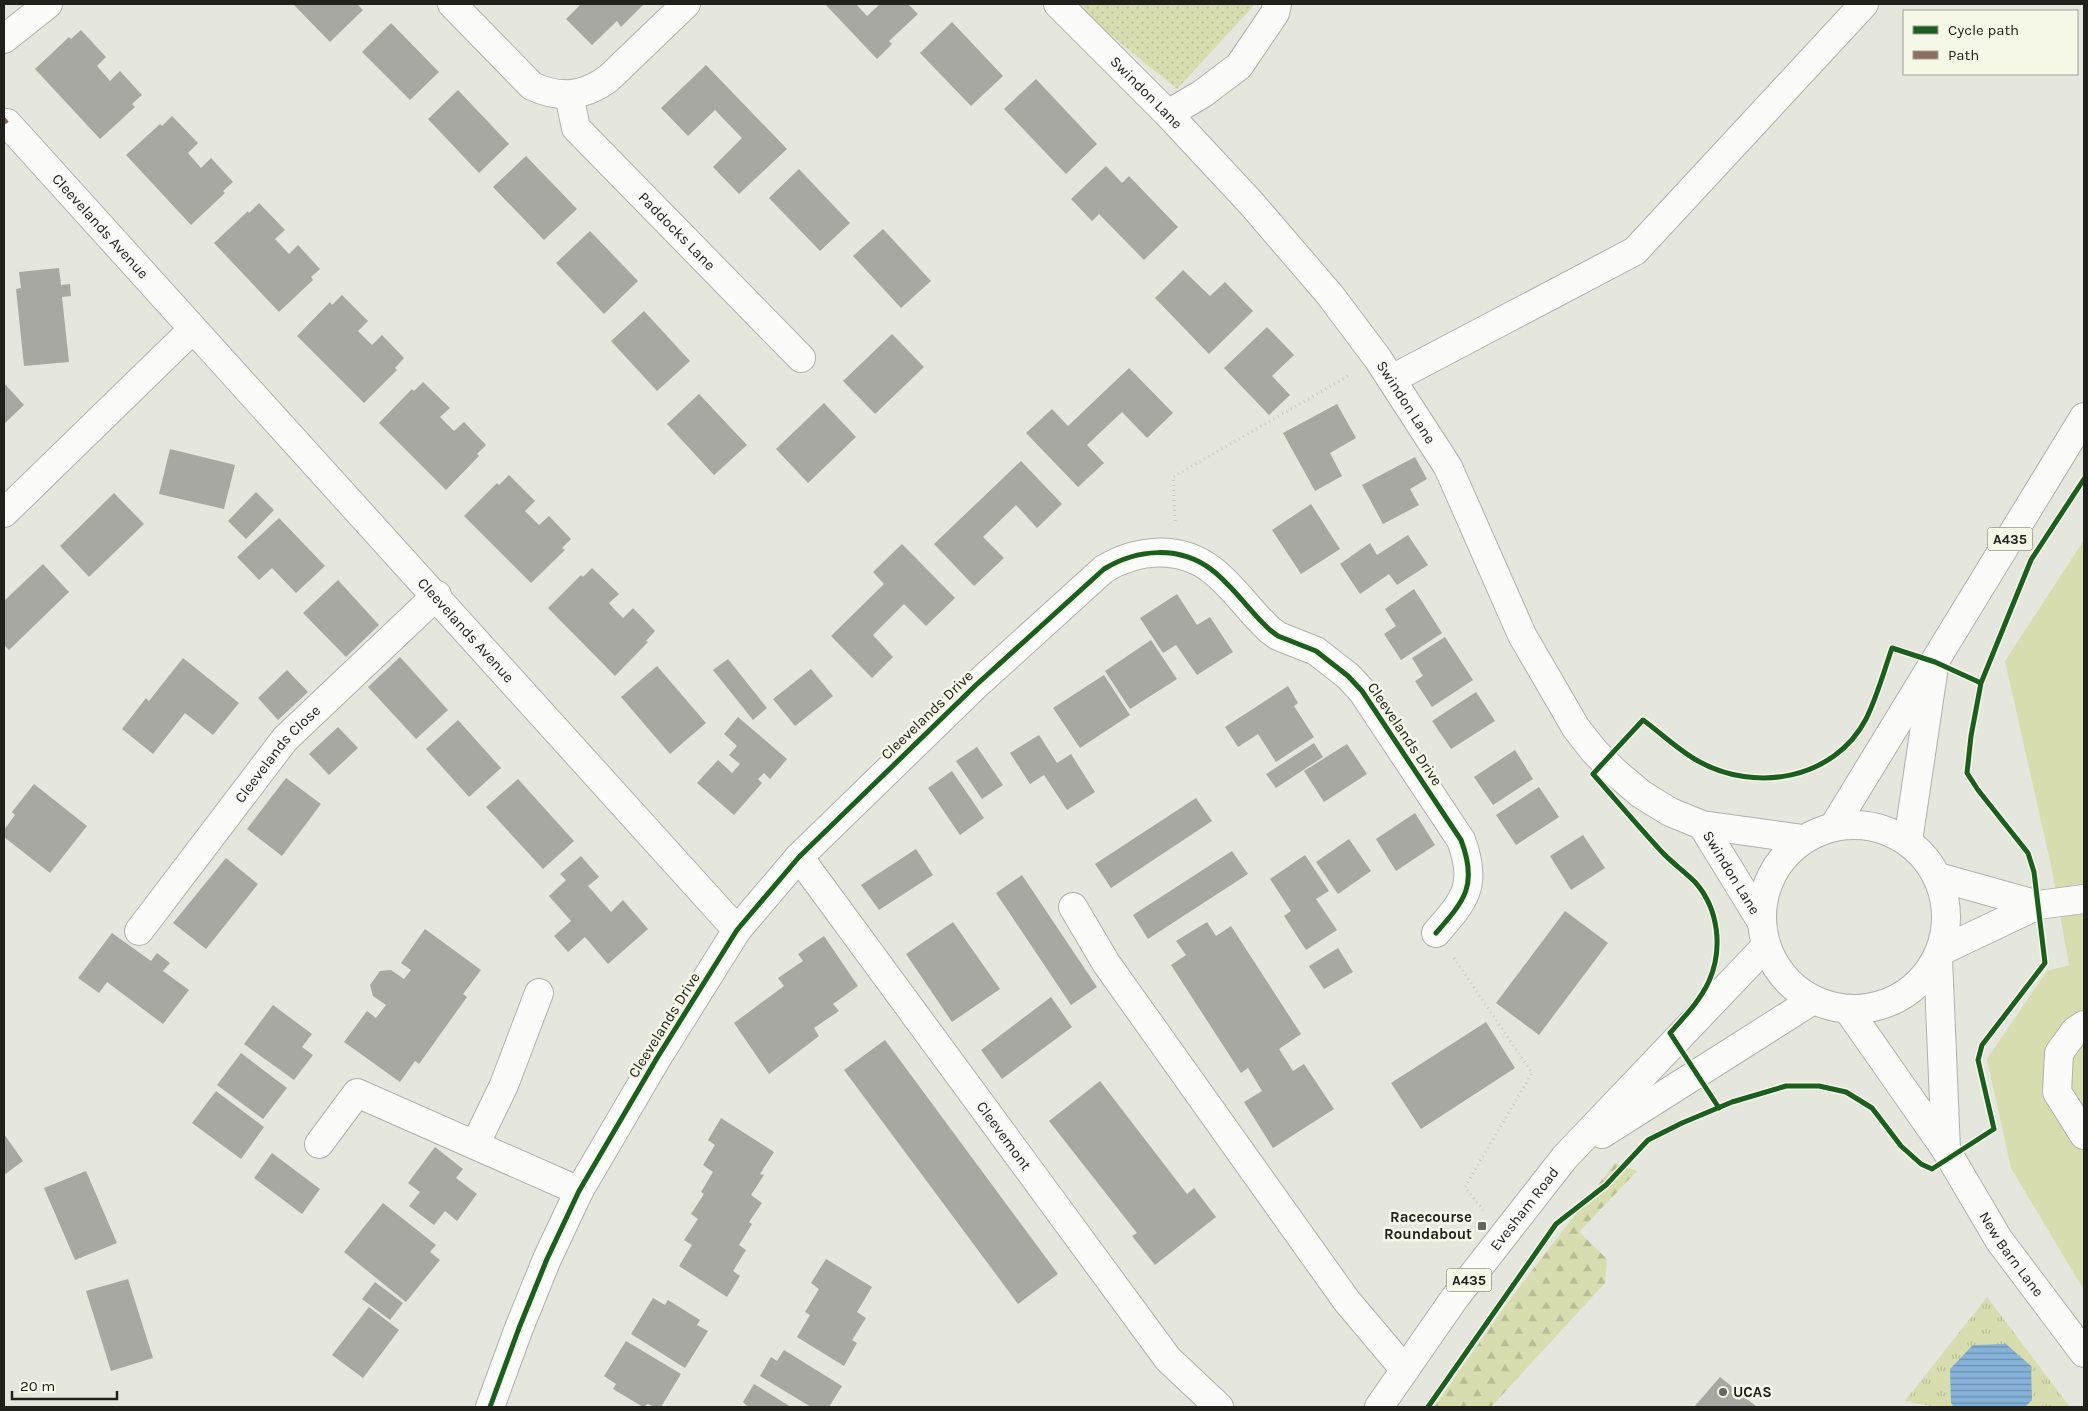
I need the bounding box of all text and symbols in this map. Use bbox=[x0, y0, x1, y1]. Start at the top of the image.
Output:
legend bbox=[1903, 10, 2078, 75]
text: Cycle path bbox=[1948, 21, 2019, 39]
text: Path bbox=[1948, 46, 1979, 64]
street label: Swindon Lane bbox=[1106, 52, 1186, 133]
street label: Cleevelands Avenue bbox=[48, 170, 152, 282]
street label: Paddocks Lane bbox=[635, 188, 719, 274]
street label: Swindon Lane bbox=[1373, 357, 1439, 447]
road number: A435 bbox=[1988, 528, 2032, 550]
street label: Cleevelands Avenue bbox=[414, 574, 518, 686]
street label: Cleevelands Drive bbox=[877, 667, 977, 763]
street label: Cleevelands Drive bbox=[1364, 679, 1446, 789]
street label: Cleevelands Close bbox=[231, 701, 324, 806]
street label: Swindon Lane bbox=[1699, 827, 1764, 918]
street label: Cleevelands Drive bbox=[624, 969, 704, 1081]
street label: Cleevemont bbox=[973, 1098, 1035, 1174]
street label: Evesham Road bbox=[1486, 1163, 1563, 1254]
place label: Racecourse Roundabout bbox=[1384, 1208, 1472, 1243]
street label: New Barn Lane bbox=[1975, 1208, 2048, 1300]
marker: Racecourse Roundabout bbox=[1476, 1220, 1488, 1232]
road number: A435 bbox=[1446, 1268, 1492, 1292]
scale bar bbox=[12, 1368, 118, 1400]
text: 20 m bbox=[20, 1377, 55, 1395]
place label: UCAS bbox=[1733, 1383, 1772, 1401]
marker: UCAS bbox=[1717, 1386, 1729, 1398]

